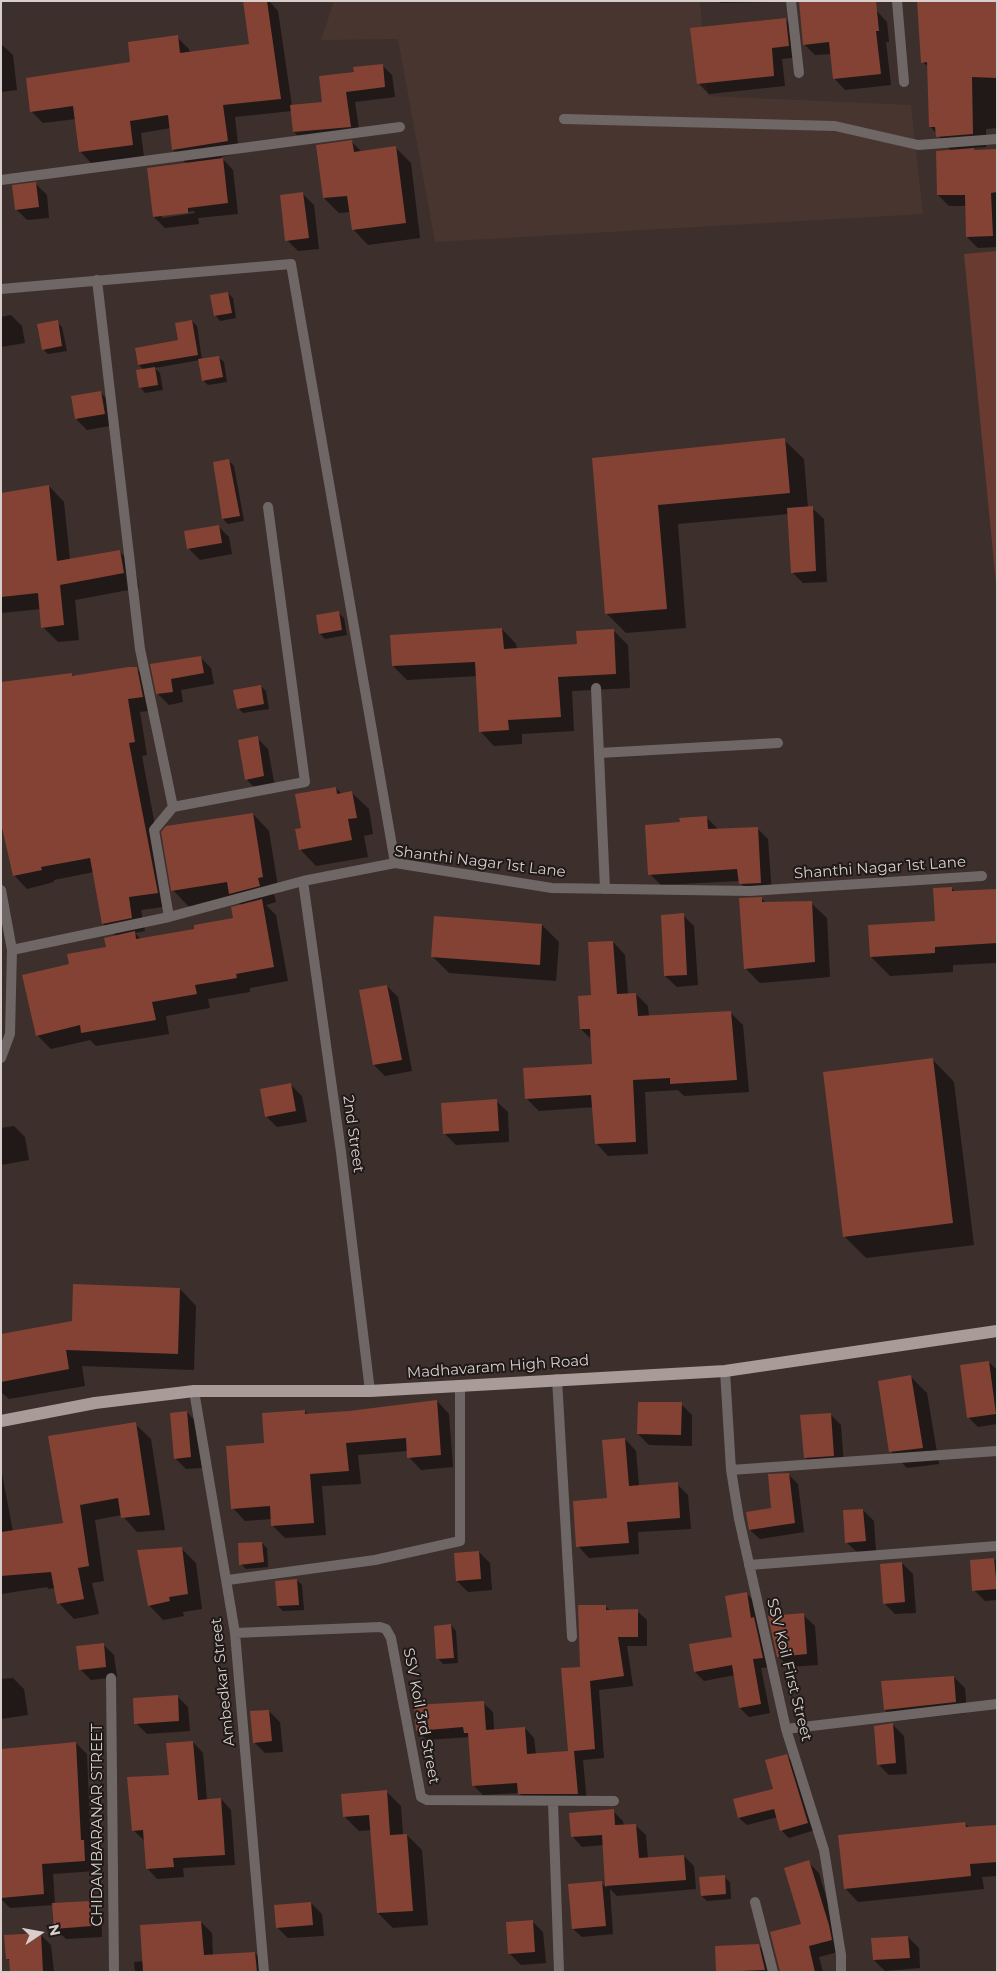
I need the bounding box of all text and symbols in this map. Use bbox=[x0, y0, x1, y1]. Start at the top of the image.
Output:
street label: Shanthi Nagar 1st Lane bbox=[393, 843, 567, 881]
street label: Shanthi Nagar 1st Lane bbox=[793, 853, 967, 883]
street label: 2nd Street bbox=[339, 1094, 367, 1174]
street label: Madhavaram High Road bbox=[406, 1352, 590, 1382]
street label: SSV Koil First Street bbox=[763, 1597, 815, 1743]
street label: Ambedkar Street bbox=[207, 1617, 239, 1747]
street label: SSV Koil 3rd Street bbox=[399, 1646, 443, 1786]
street label: CHIDAMBARANAR STREET bbox=[89, 1723, 107, 1927]
north arrow bbox=[15, 1908, 65, 1958]
text: N bbox=[45, 1922, 65, 1937]

